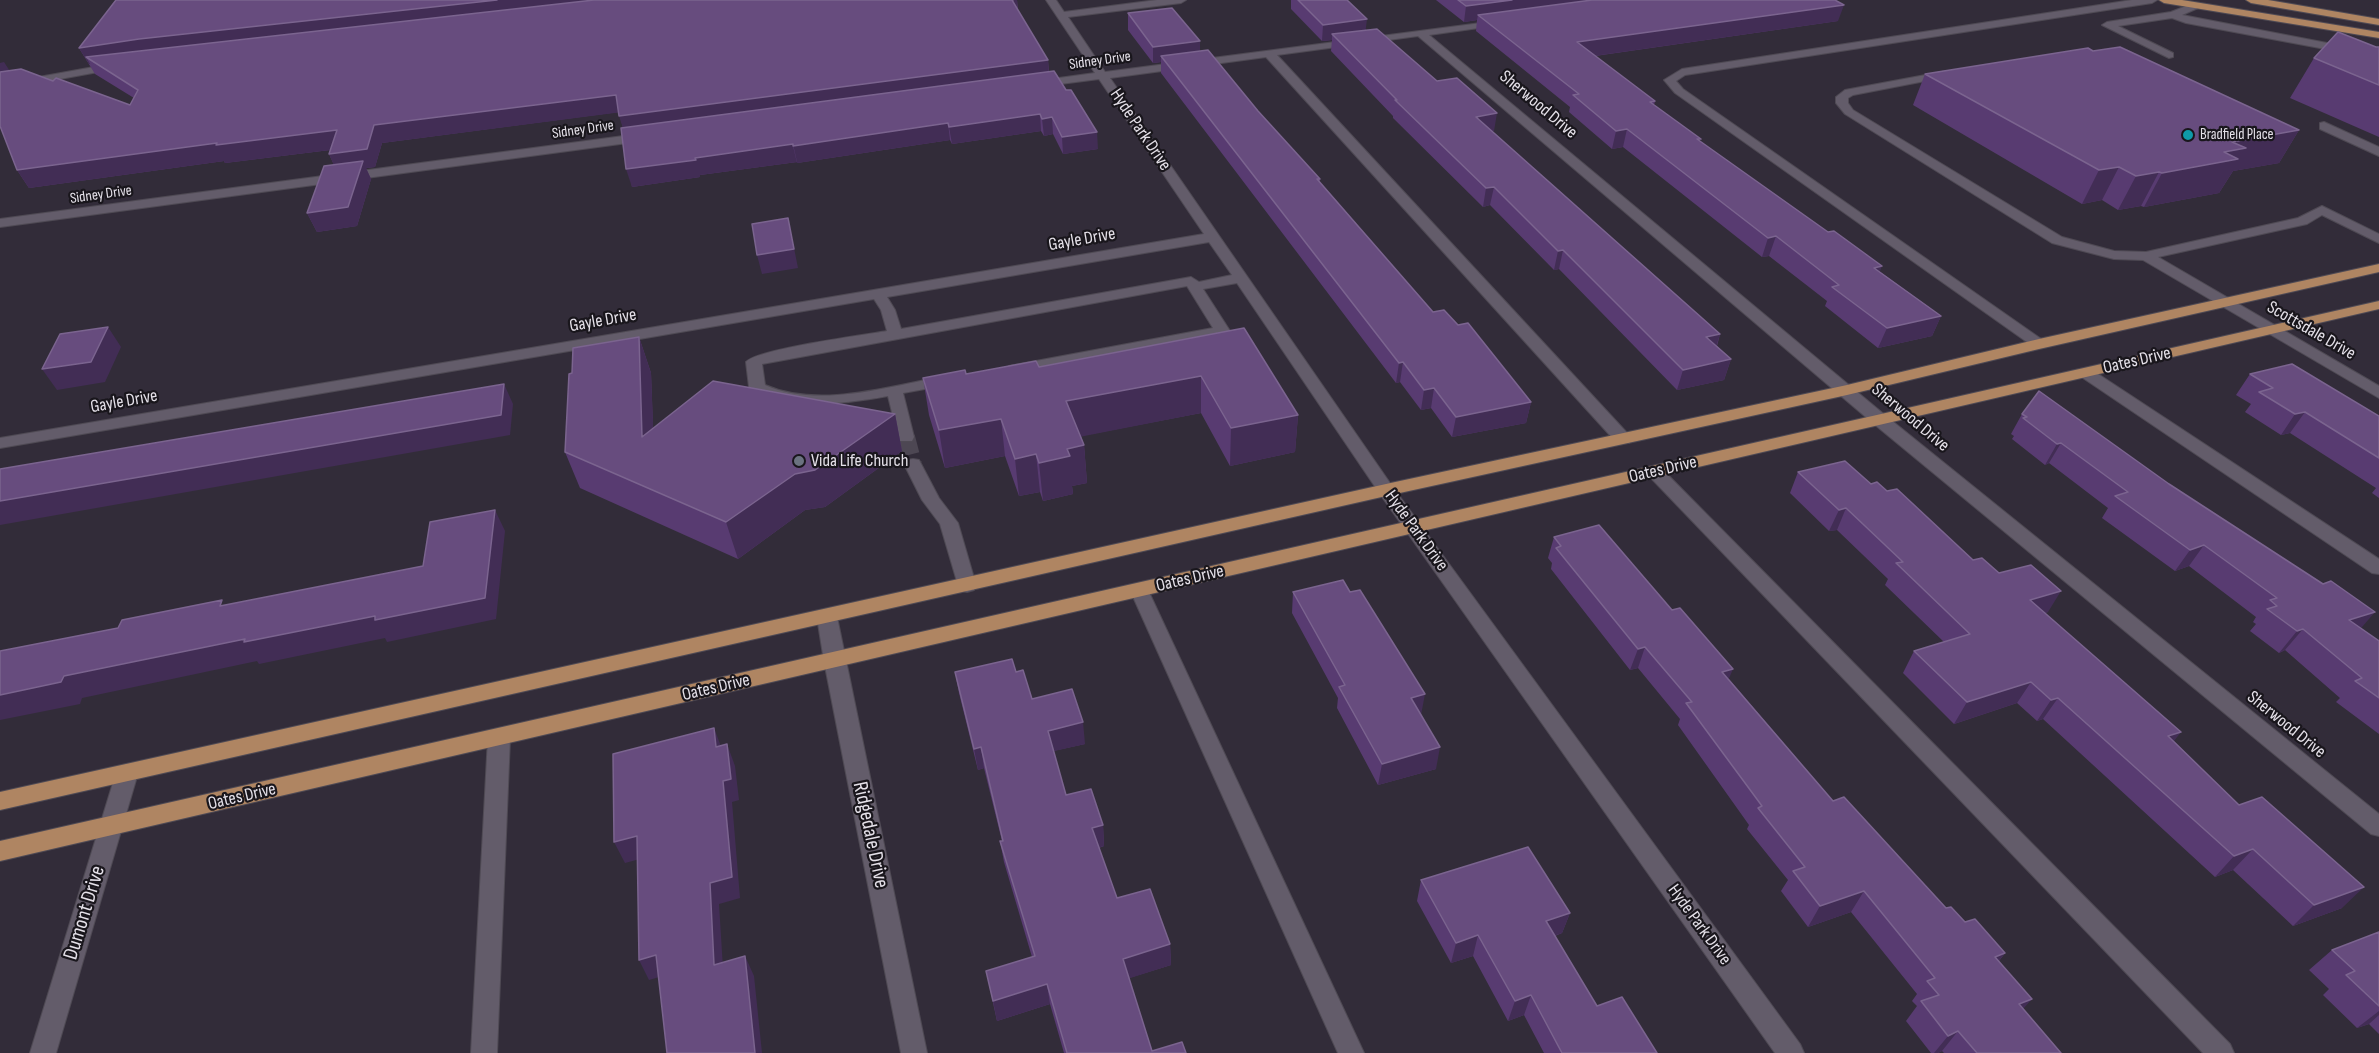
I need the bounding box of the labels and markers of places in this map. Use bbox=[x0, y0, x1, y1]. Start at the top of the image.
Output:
place label: Bradfield Place bbox=[2200, 126, 2274, 144]
marker: Bradfield Place bbox=[2181, 128, 2195, 142]
place label: Vida Life Church bbox=[811, 450, 908, 472]
marker: Vida Life Church bbox=[792, 454, 806, 468]

